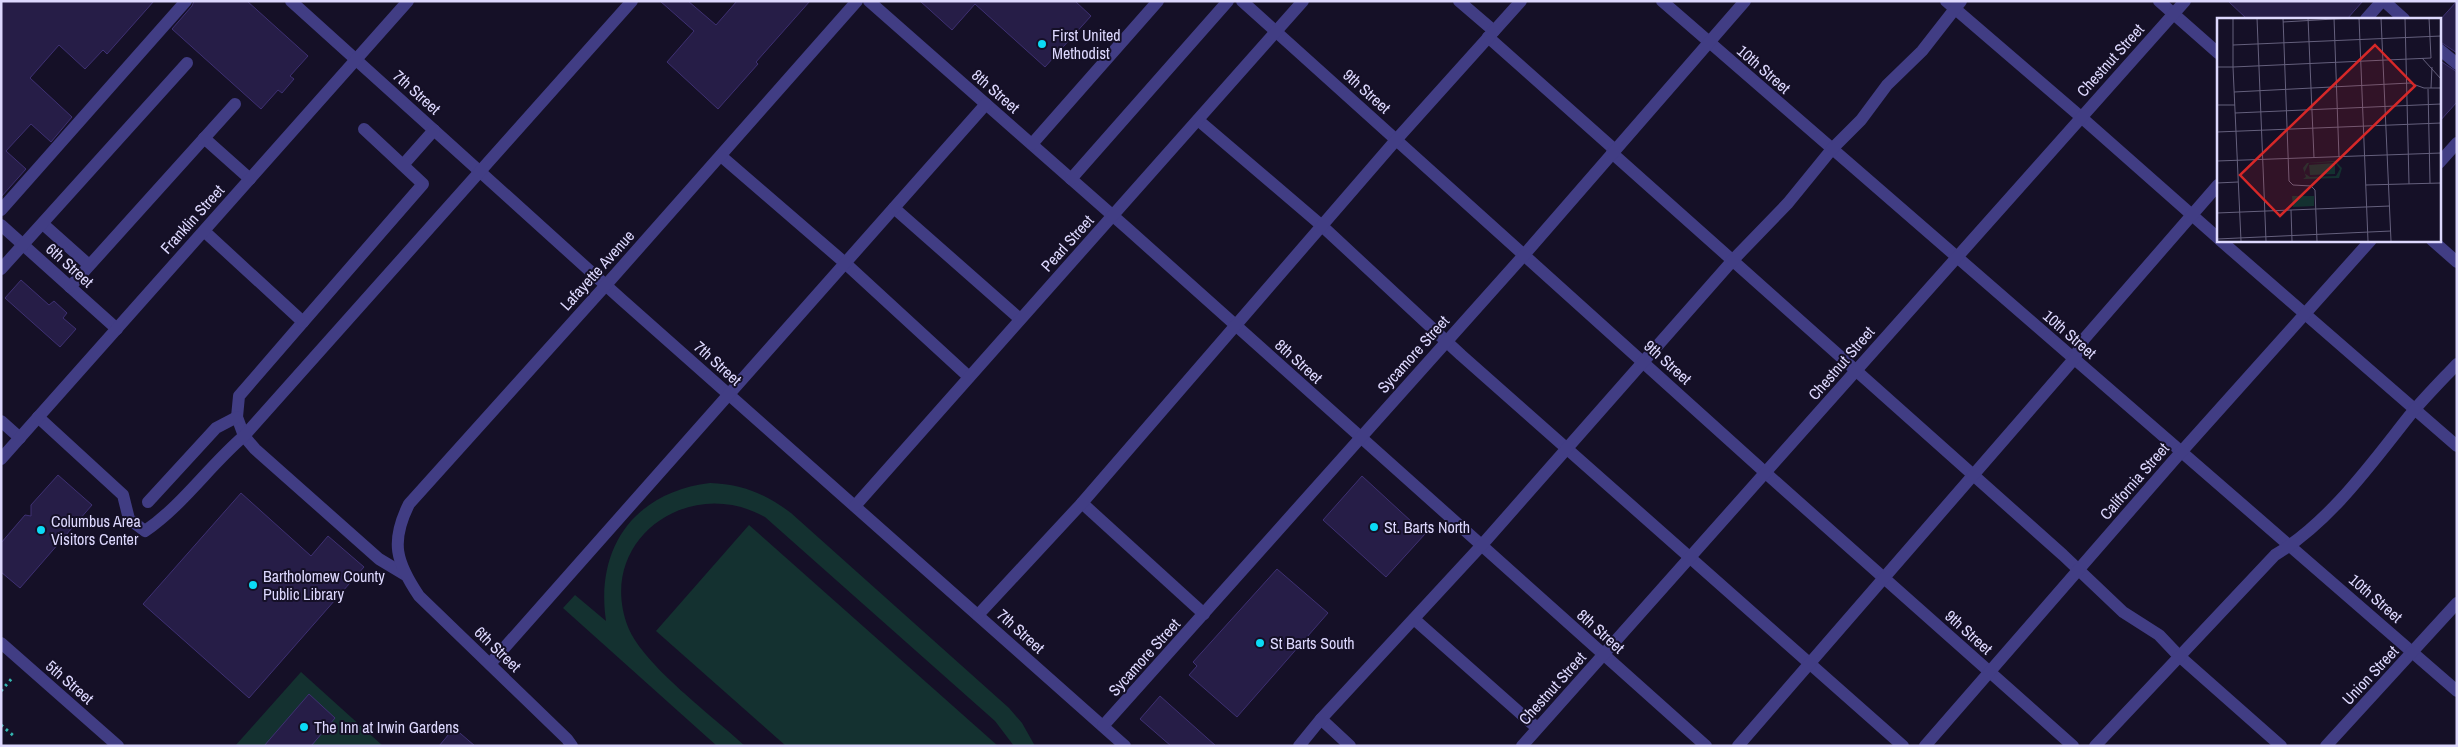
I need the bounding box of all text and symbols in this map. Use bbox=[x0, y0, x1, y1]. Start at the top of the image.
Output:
inset map bbox=[2217, 18, 2440, 241]
street label: Chestnut Street bbox=[2071, 19, 2149, 101]
place label: First United Methodist bbox=[1052, 24, 1121, 64]
marker: First United Methodist bbox=[1036, 38, 1048, 50]
street label: 10th Street bbox=[1733, 40, 1796, 99]
street label: 8th Street bbox=[967, 64, 1025, 118]
street label: 9th Street bbox=[1338, 64, 1396, 118]
street label: 7th Street bbox=[388, 65, 446, 119]
street label: Franklin Street bbox=[155, 179, 229, 258]
street label: Pearl Street bbox=[1036, 210, 1099, 276]
street label: Lafayette Avenue bbox=[555, 225, 639, 315]
street label: 6th Street bbox=[41, 238, 99, 292]
street label: 10th Street bbox=[2039, 305, 2102, 364]
street label: Sycamore Street bbox=[1372, 310, 1454, 398]
street label: Chestnut Street bbox=[1803, 321, 1879, 405]
street label: 8th Street bbox=[1270, 334, 1328, 388]
street label: 9th Street bbox=[1639, 335, 1697, 389]
street label: 7th Street bbox=[689, 336, 747, 390]
street label: California Street bbox=[2094, 437, 2174, 524]
place label: Columbus Area Visitors Center bbox=[51, 510, 141, 550]
place label: St. Barts North bbox=[1384, 516, 1470, 538]
marker: St. Barts North bbox=[1368, 521, 1380, 533]
marker: Columbus Area Visitors Center bbox=[35, 524, 47, 536]
place label: Bartholomew County Public Library bbox=[263, 565, 385, 605]
street label: 10th Street bbox=[2345, 569, 2408, 628]
marker: Bartholomew County Public Library bbox=[247, 579, 259, 591]
street label: 7th Street bbox=[992, 604, 1050, 658]
street label: 8th Street bbox=[1572, 604, 1630, 658]
street label: 9th Street bbox=[1940, 605, 1998, 659]
street label: Sycamore Street bbox=[1103, 613, 1185, 701]
street label: 6th Street bbox=[470, 621, 526, 677]
place label: St Barts South bbox=[1270, 632, 1355, 654]
marker: St Barts South bbox=[1254, 637, 1266, 649]
street label: Union Street bbox=[2337, 640, 2403, 709]
street label: Chestnut Street bbox=[1513, 647, 1591, 729]
street label: 5th Street bbox=[41, 655, 99, 709]
place label: The Inn at Irwin Gardens bbox=[314, 716, 459, 738]
marker: The Inn at Irwin Gardens bbox=[298, 721, 310, 733]

